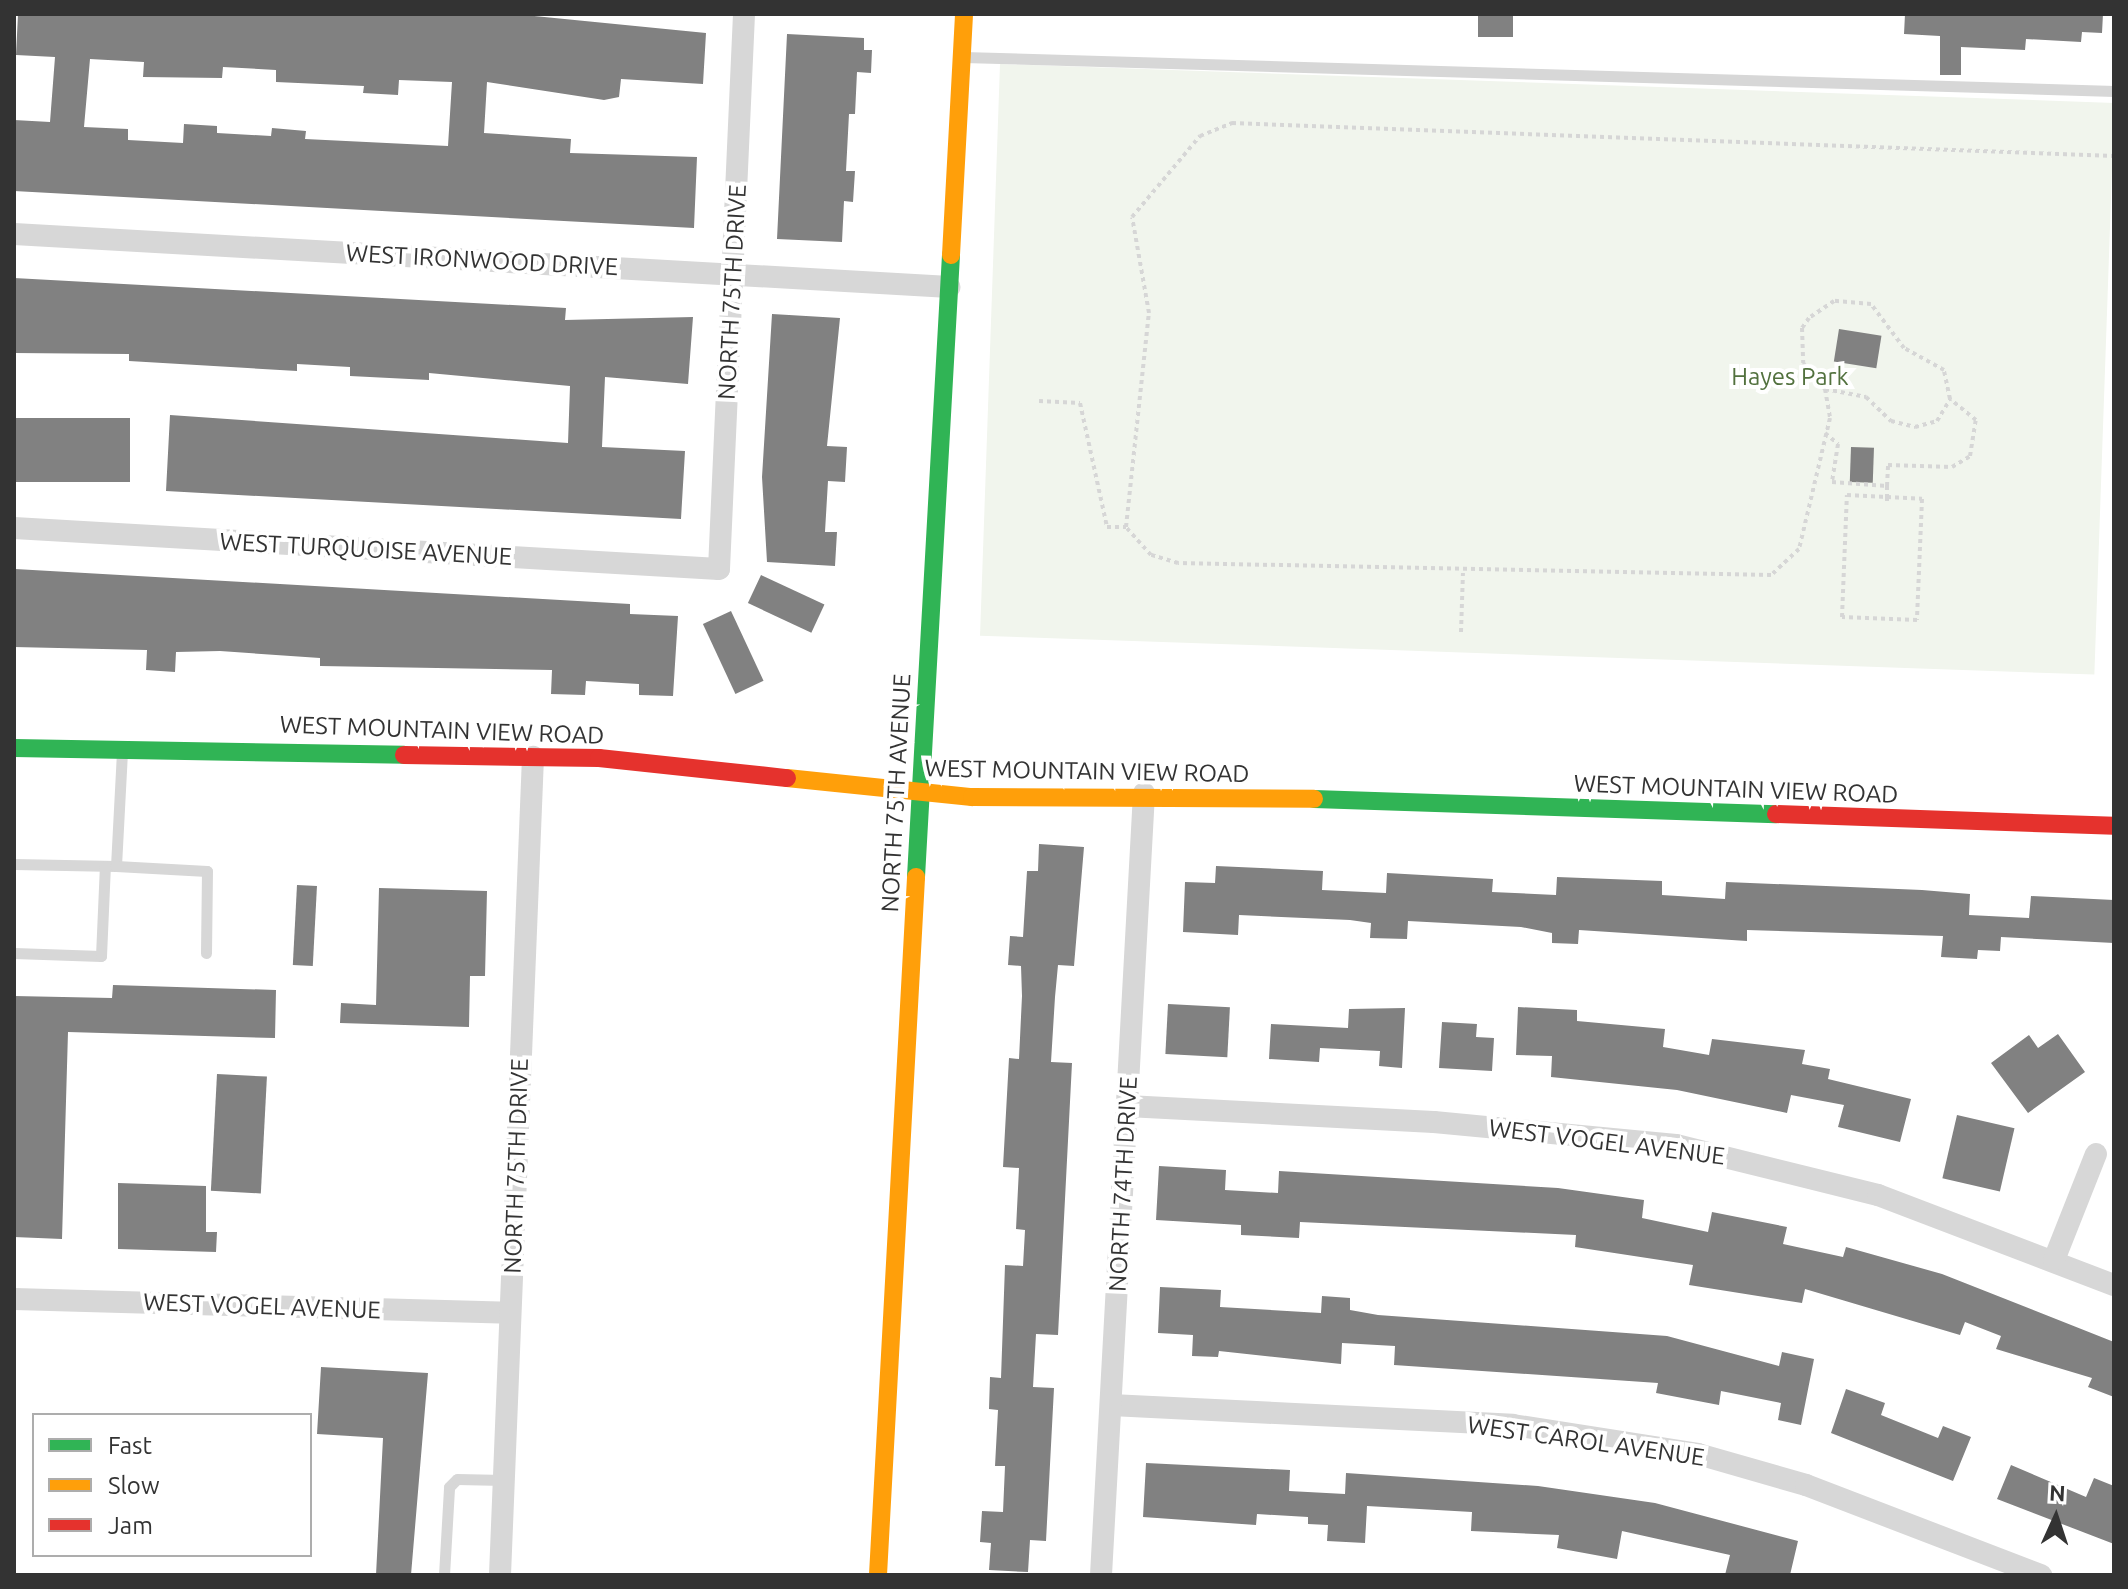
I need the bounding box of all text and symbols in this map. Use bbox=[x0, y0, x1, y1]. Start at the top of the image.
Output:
street label: NORTH 75TH DRIVE bbox=[712, 184, 752, 400]
street label: WEST IRONWOOD DRIVE bbox=[345, 238, 619, 282]
park label: Hayes Park bbox=[1731, 363, 1849, 391]
street label: WEST TURQUOISE AVENUE bbox=[219, 527, 513, 571]
street label: NORTH 75TH AVENUE bbox=[875, 673, 917, 913]
street label: WEST MOUNTAIN VIEW ROAD bbox=[279, 710, 605, 750]
street label: WEST MOUNTAIN VIEW ROAD bbox=[924, 754, 1250, 788]
street label: WEST MOUNTAIN VIEW ROAD bbox=[1573, 769, 1899, 809]
street label: NORTH 75TH DRIVE bbox=[498, 1058, 534, 1274]
street label: NORTH 74TH DRIVE bbox=[1103, 1076, 1143, 1292]
street label: WEST VOGEL AVENUE bbox=[1487, 1113, 1727, 1171]
street label: WEST VOGEL AVENUE bbox=[143, 1287, 381, 1325]
street label: WEST CAROL AVENUE bbox=[1466, 1410, 1706, 1472]
legend bbox=[32, 1413, 312, 1557]
text: Fast bbox=[108, 1432, 152, 1459]
text: Slow bbox=[108, 1472, 160, 1499]
north arrow bbox=[2016, 1477, 2096, 1557]
text: N bbox=[2048, 1480, 2066, 1505]
text: Jam bbox=[108, 1512, 153, 1539]

